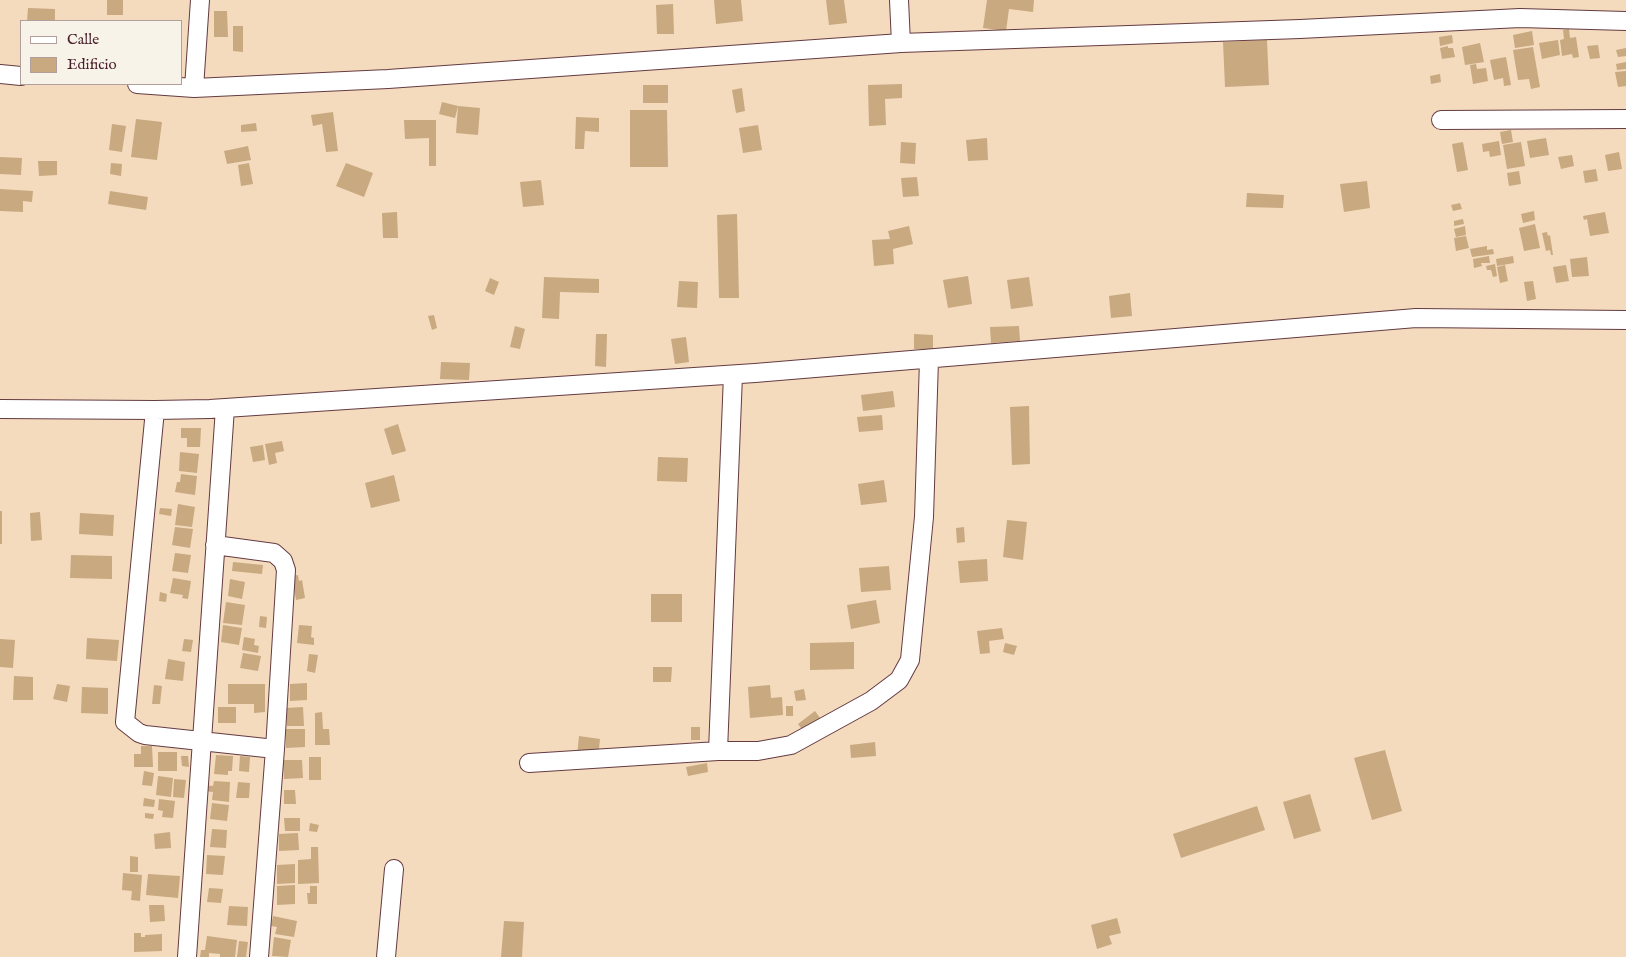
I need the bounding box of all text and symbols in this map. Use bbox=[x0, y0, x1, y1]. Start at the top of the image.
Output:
legend bbox=[20, 20, 182, 85]
text: Calle bbox=[67, 30, 99, 49]
text: Edificio bbox=[67, 55, 117, 74]

